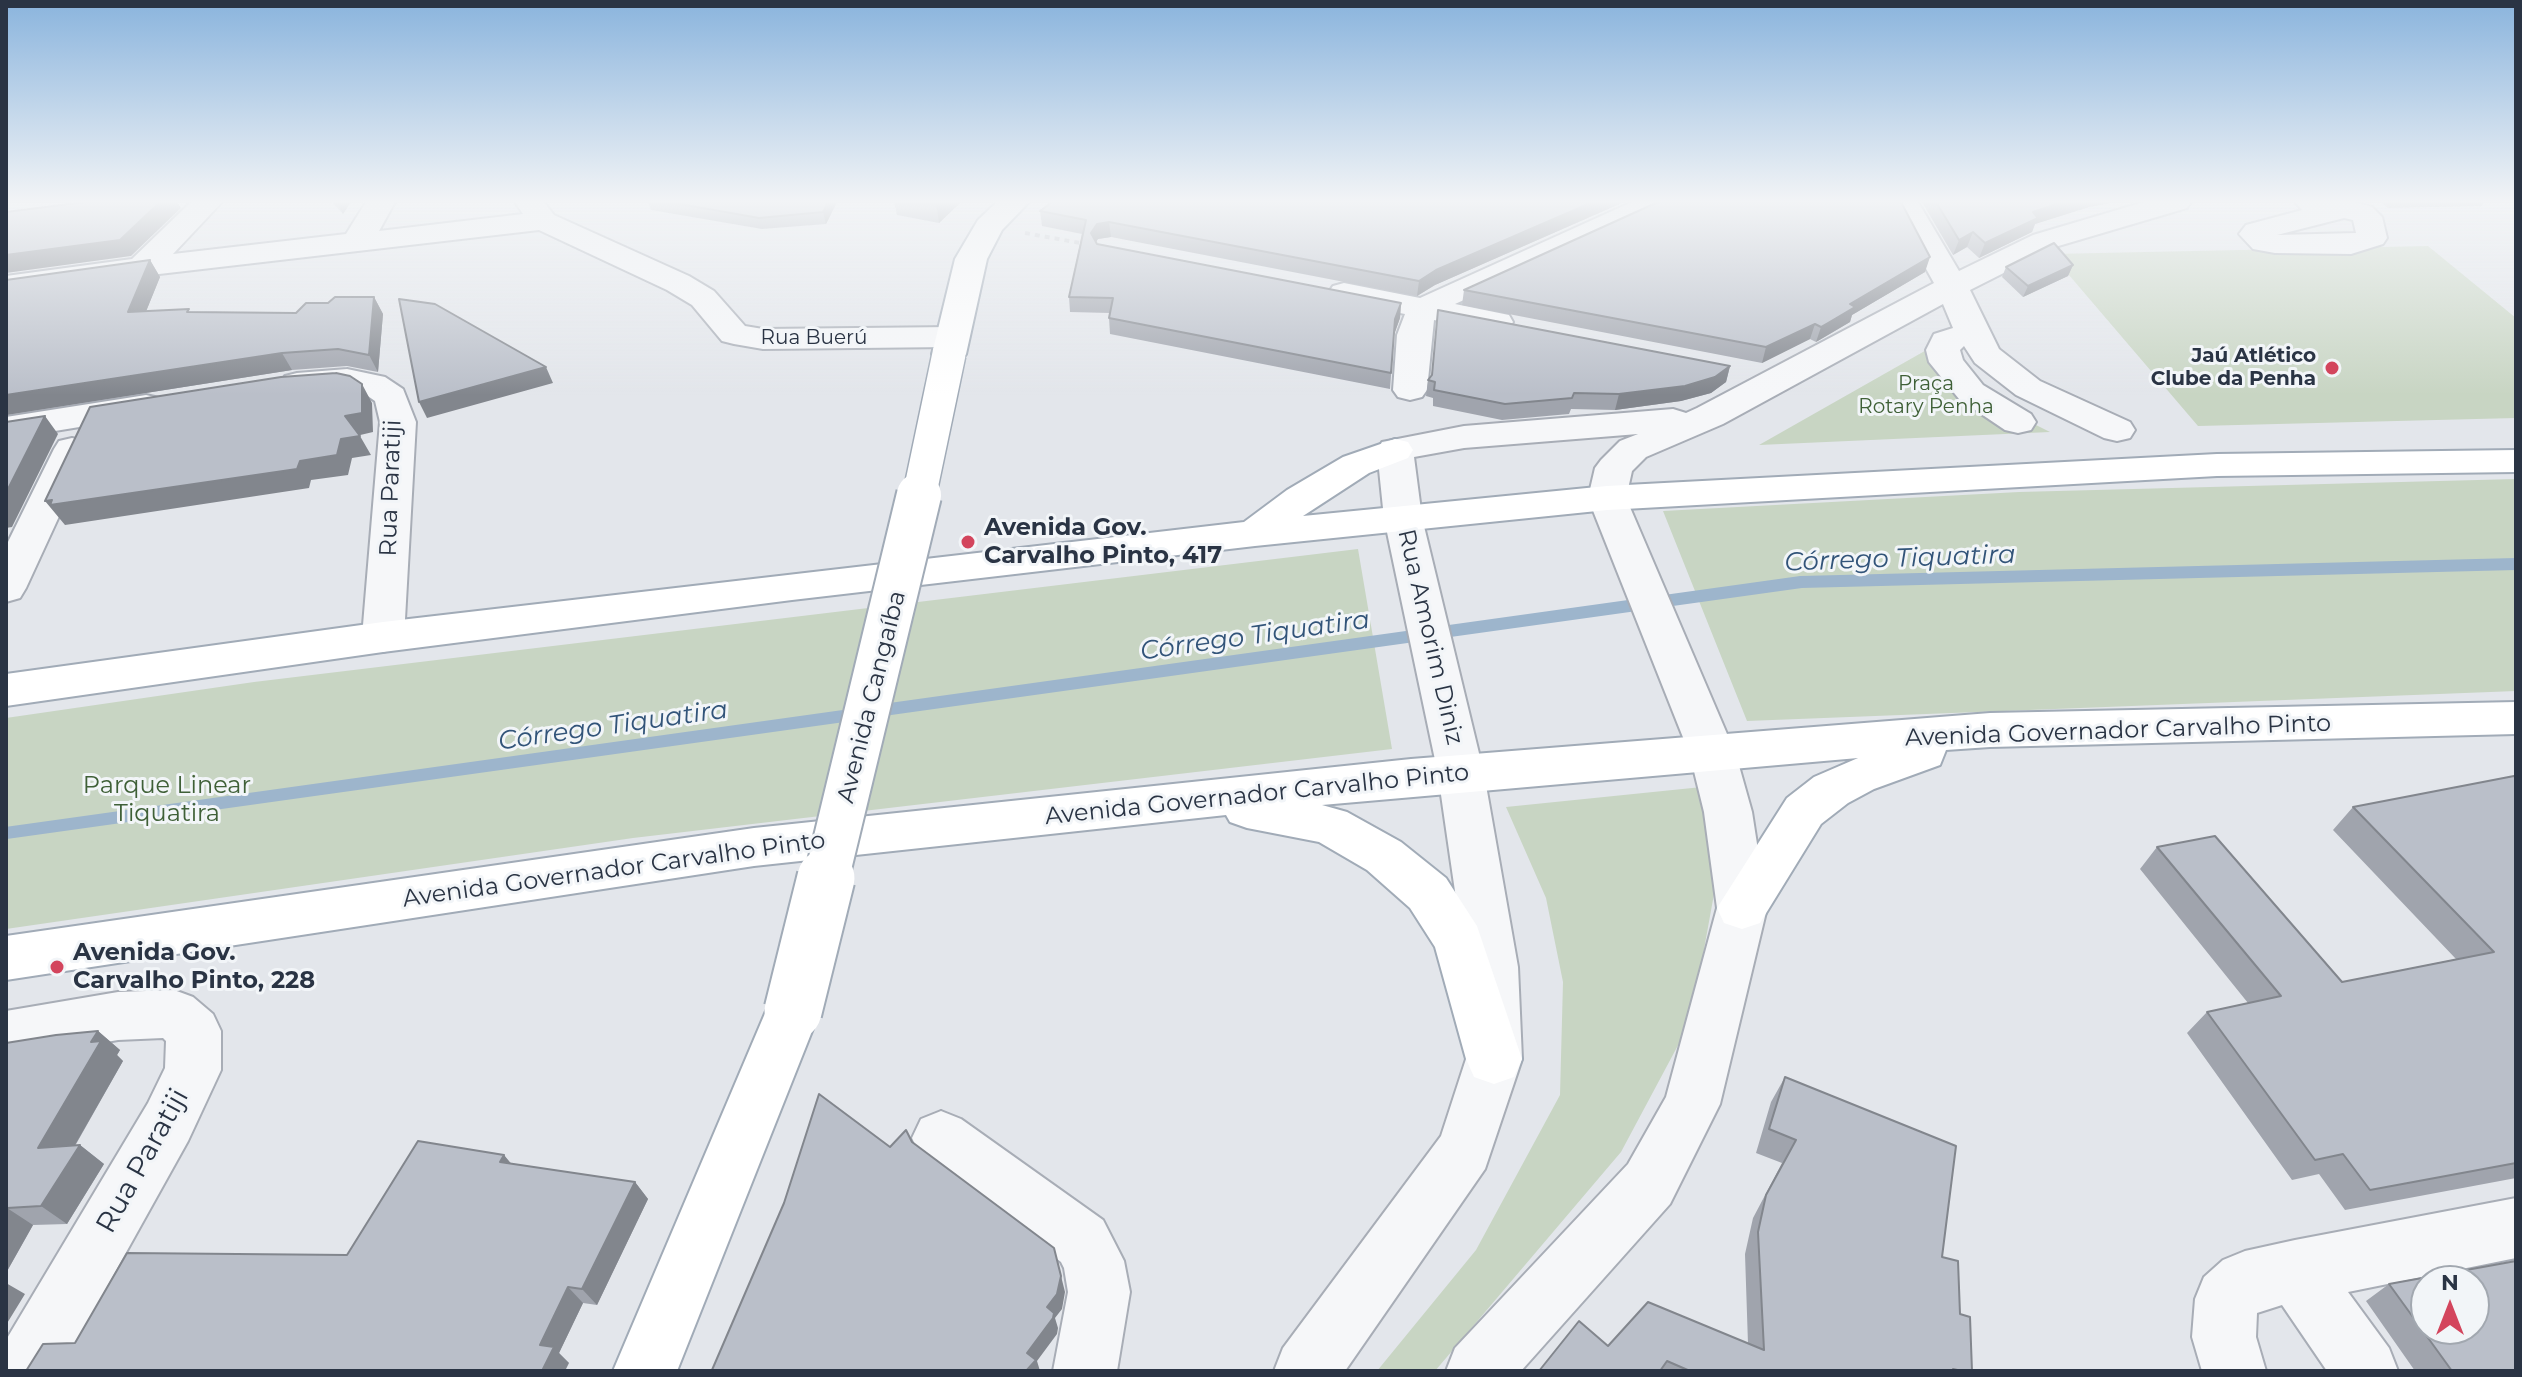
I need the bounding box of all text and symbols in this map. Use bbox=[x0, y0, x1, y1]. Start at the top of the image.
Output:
street label: Rua Buerú bbox=[761, 326, 867, 350]
place label: Jaú Atlético Clube da Penha bbox=[2151, 344, 2316, 391]
marker: Jaú Atlético Clube da Penha bbox=[2323, 359, 2341, 377]
park label: Praça Rotary Penha bbox=[1858, 372, 1994, 419]
street label: Rua Paratiji bbox=[374, 419, 408, 557]
place label: Avenida Gov. Carvalho Pinto, 417 bbox=[984, 514, 1222, 570]
street label: Rua Amorim Diniz bbox=[1391, 526, 1469, 748]
marker: Avenida Gov. Carvalho Pinto, 417 bbox=[959, 533, 977, 551]
water label: Córrego Tiquatira bbox=[1784, 539, 2016, 579]
street label: Avenida Cangaíba bbox=[832, 588, 912, 806]
water label: Córrego Tiquatira bbox=[1138, 604, 1372, 668]
water label: Córrego Tiquatira bbox=[496, 694, 730, 758]
street label: Avenida Governador Carvalho Pinto bbox=[1904, 709, 2332, 753]
street label: Avenida Governador Carvalho Pinto bbox=[1043, 758, 1471, 832]
park label: Parque Linear Tiquatira bbox=[83, 772, 251, 828]
street label: Avenida Governador Carvalho Pinto bbox=[401, 826, 827, 914]
place label: Avenida Gov. Carvalho Pinto, 228 bbox=[73, 939, 315, 995]
marker: Avenida Gov. Carvalho Pinto, 228 bbox=[48, 958, 66, 976]
street label: Rua Paratiji bbox=[90, 1083, 196, 1239]
north arrow bbox=[2410, 1265, 2490, 1345]
text: N bbox=[2441, 1269, 2459, 1296]

